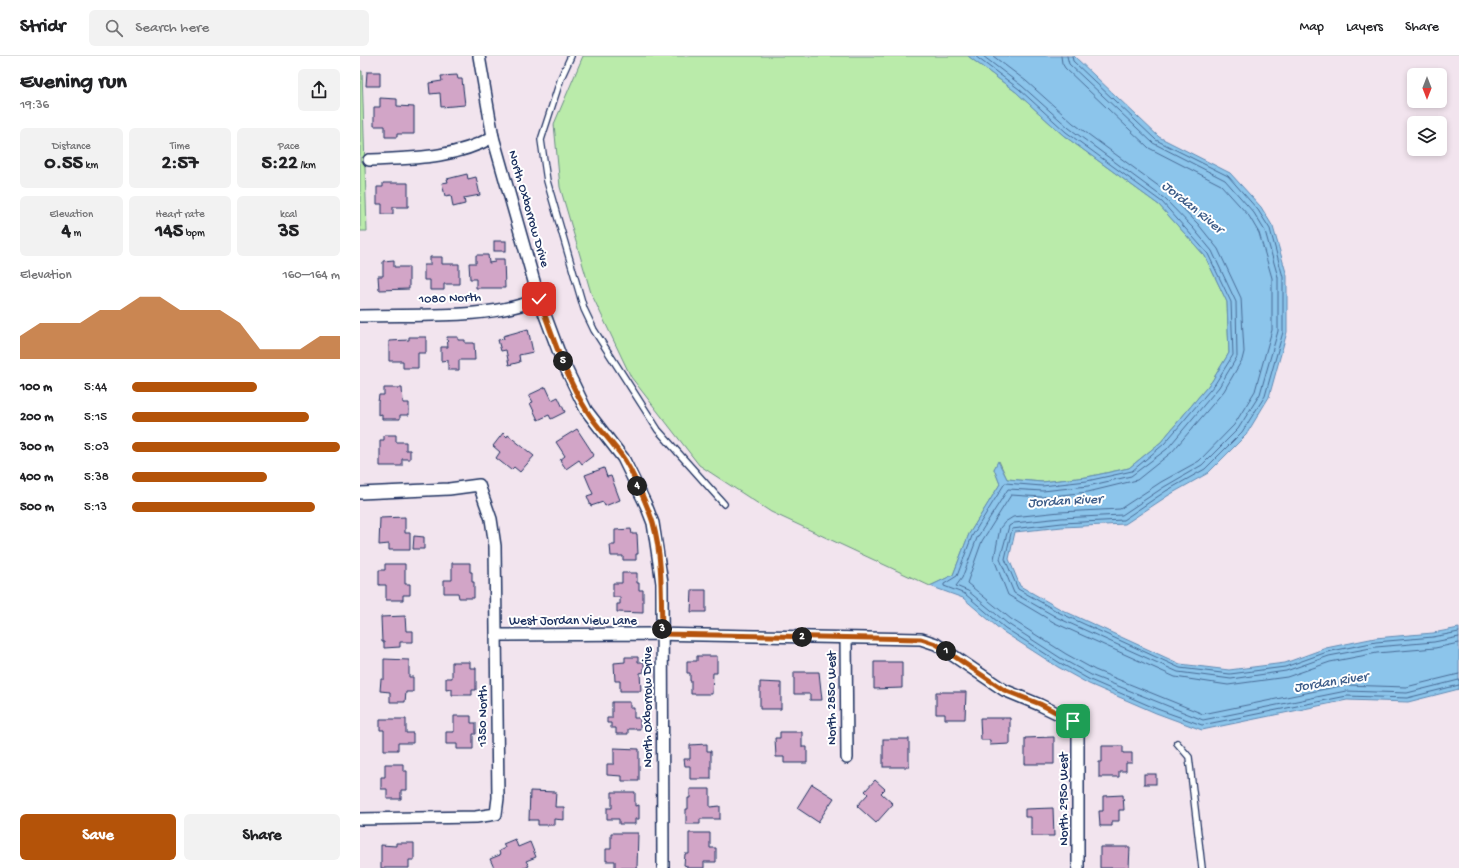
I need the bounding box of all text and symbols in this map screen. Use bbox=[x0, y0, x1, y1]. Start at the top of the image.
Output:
search box bbox=[89, 10, 369, 46]
text: Stridr bbox=[20, 16, 65, 39]
icon: search bbox=[103, 17, 125, 39]
text: Search here bbox=[135, 19, 209, 37]
text: Map bbox=[1300, 19, 1324, 36]
text: Layers bbox=[1346, 19, 1383, 36]
text: Share bbox=[1405, 19, 1439, 36]
north arrow bbox=[1407, 68, 1447, 108]
map controls bbox=[1407, 68, 1447, 156]
button: share bbox=[298, 69, 340, 111]
text: Evening run bbox=[20, 70, 127, 96]
text: 19:36 bbox=[20, 98, 49, 113]
button: layers bbox=[1407, 116, 1447, 156]
text: Distance bbox=[52, 141, 91, 153]
text: Time bbox=[170, 141, 190, 153]
text: Pace bbox=[278, 141, 299, 153]
street label: North Oxborrow Drive bbox=[504, 149, 552, 269]
text: 0.55 bbox=[44, 153, 83, 176]
text: 2:57 bbox=[161, 153, 199, 176]
text: 5:22 bbox=[261, 153, 298, 176]
text: km bbox=[83, 160, 98, 172]
text: /km bbox=[298, 160, 316, 172]
water label: Jordan River bbox=[1158, 178, 1229, 240]
text: Elevation bbox=[49, 209, 93, 221]
text: Heart rate bbox=[155, 209, 205, 221]
text: kcal bbox=[280, 209, 297, 221]
text: 4 bbox=[61, 221, 71, 244]
text: 145 bbox=[155, 221, 183, 244]
text: 35 bbox=[278, 221, 299, 244]
text: m bbox=[71, 228, 81, 240]
text: bpm bbox=[183, 228, 205, 240]
text: Elevation bbox=[20, 268, 72, 283]
text: 160–164 m bbox=[283, 268, 340, 283]
pin bbox=[522, 282, 556, 316]
icon: check bbox=[528, 288, 550, 310]
street label: 1080 North bbox=[418, 290, 481, 308]
pin: 5 bbox=[553, 351, 573, 371]
text: 5 bbox=[560, 355, 566, 367]
text: 100 m bbox=[20, 380, 52, 395]
text: 5:44 bbox=[84, 380, 107, 395]
text: 200 m bbox=[20, 410, 53, 425]
text: 5:15 bbox=[84, 410, 107, 425]
text: 300 m bbox=[20, 440, 54, 455]
text: 5:03 bbox=[84, 440, 109, 455]
text: 400 m bbox=[20, 470, 53, 485]
text: 5:38 bbox=[84, 470, 109, 485]
pin: 4 bbox=[627, 476, 647, 496]
text: 4 bbox=[634, 480, 640, 492]
water label: Jordan River bbox=[1027, 491, 1106, 512]
text: 500 m bbox=[20, 500, 54, 515]
text: 5:13 bbox=[84, 500, 107, 515]
street label: West Jordan View Lane bbox=[509, 614, 637, 629]
pin: 3 bbox=[652, 619, 672, 639]
text: 3 bbox=[659, 623, 665, 635]
pin: 2 bbox=[792, 627, 812, 647]
text: 2 bbox=[799, 631, 805, 643]
pin: 1 bbox=[936, 641, 956, 661]
text: 1 bbox=[944, 645, 948, 657]
street label: North Oxborrow Drive bbox=[641, 646, 656, 767]
street label: North 2850 West bbox=[825, 649, 840, 745]
water label: Jordan River bbox=[1293, 668, 1372, 697]
street label: 1350 North bbox=[476, 685, 491, 748]
pin bbox=[1056, 704, 1090, 738]
icon: arrive bbox=[1062, 710, 1084, 732]
street label: North 2950 West bbox=[1057, 751, 1072, 846]
button: Save bbox=[20, 814, 176, 860]
button: Share bbox=[184, 814, 340, 860]

